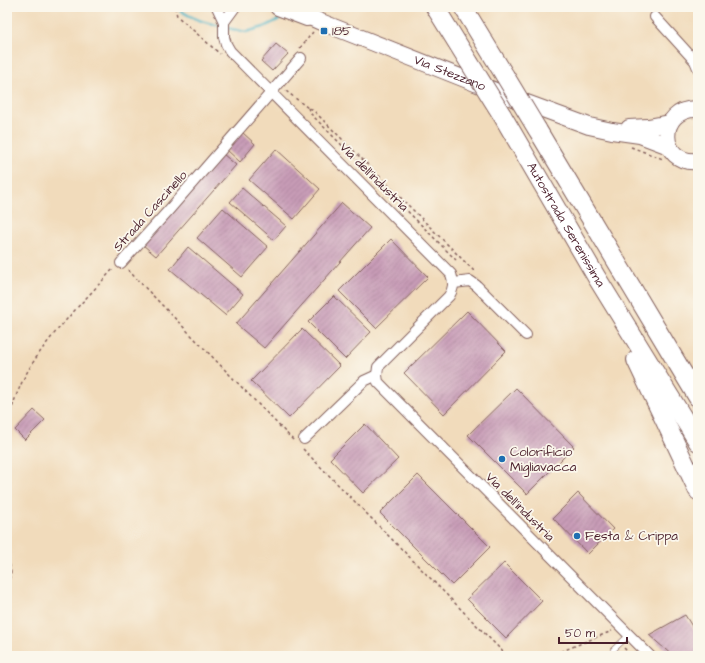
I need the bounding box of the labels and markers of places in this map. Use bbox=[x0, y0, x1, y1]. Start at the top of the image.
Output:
place label: 185 bbox=[332, 22, 351, 40]
marker: 185 bbox=[319, 26, 329, 36]
place label: Colorificio Migliavacca bbox=[510, 443, 577, 477]
marker: Colorificio Migliavacca bbox=[497, 454, 507, 464]
place label: Festa & Crippa bbox=[585, 527, 678, 545]
marker: Festa & Crippa bbox=[572, 531, 582, 541]

